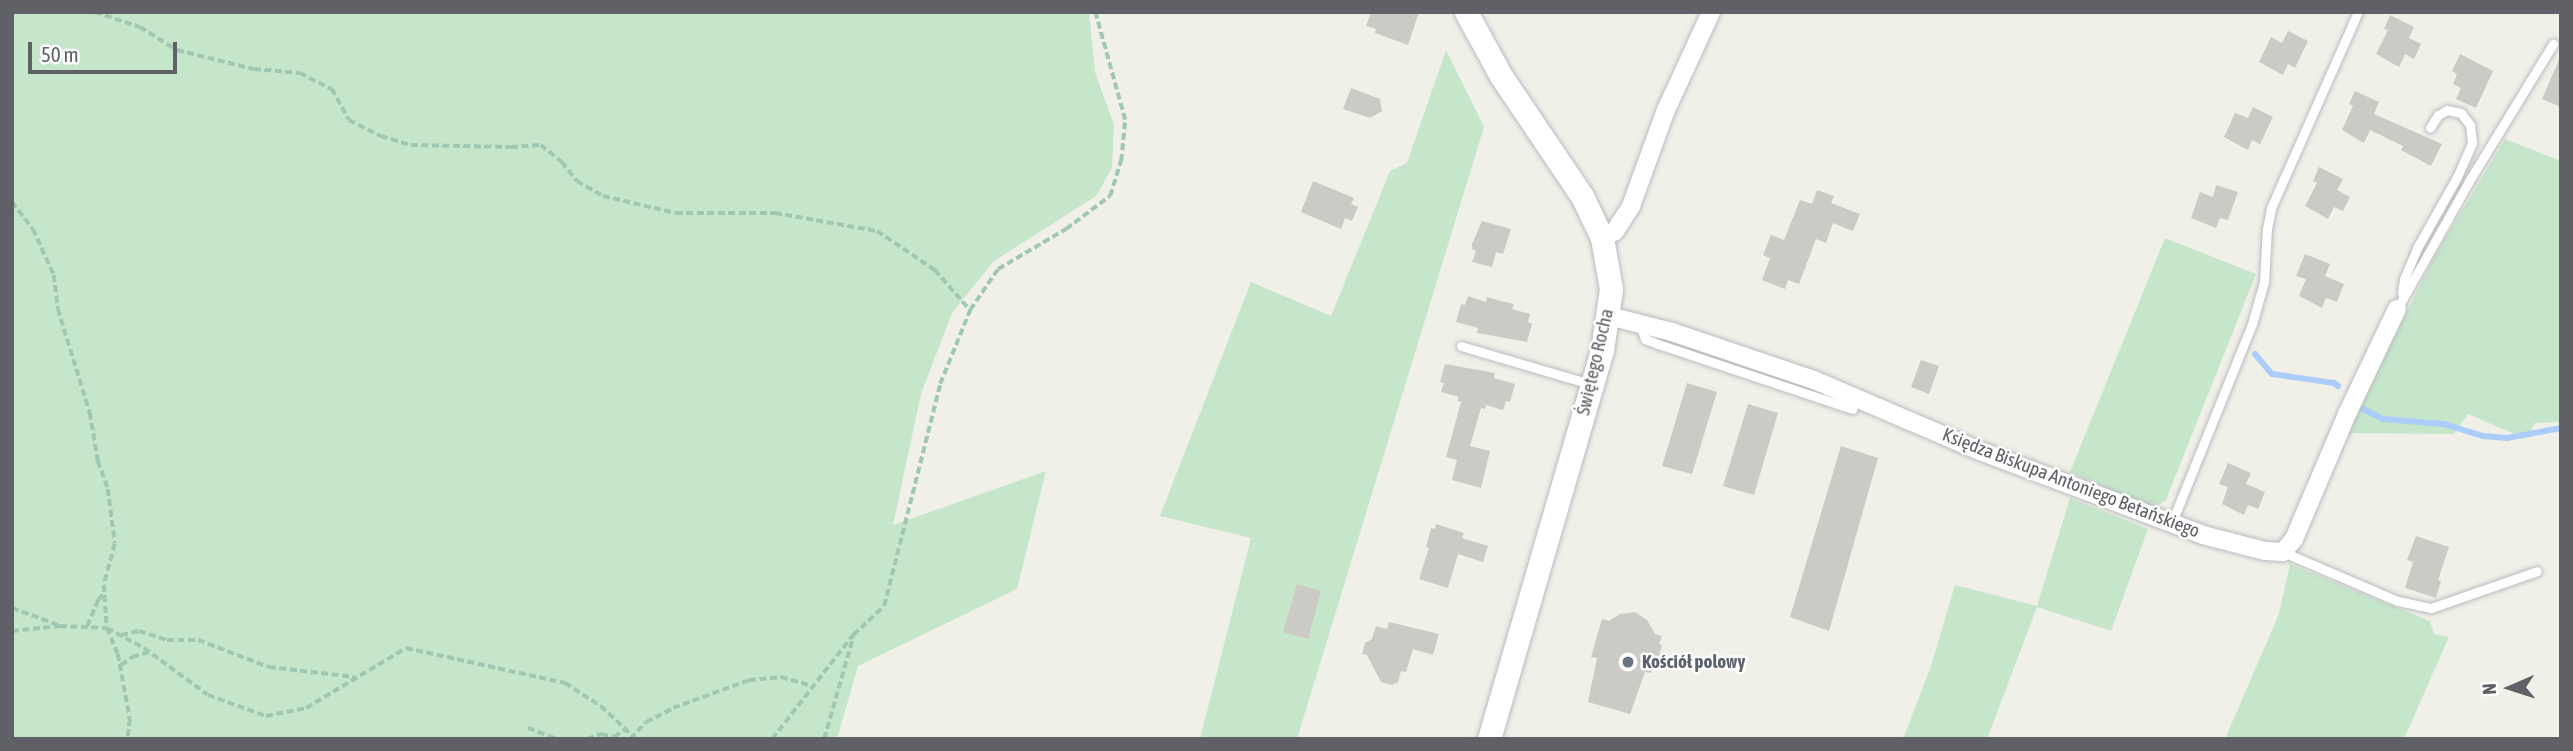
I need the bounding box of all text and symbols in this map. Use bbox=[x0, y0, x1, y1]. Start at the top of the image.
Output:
scale bar bbox=[32, 28, 180, 72]
text: 50 m bbox=[41, 42, 79, 66]
street label: Świętego Rocha bbox=[1572, 306, 1618, 418]
street label: Księdza Biskupa Antoniego Betańskiego bbox=[1939, 423, 2203, 543]
place label: Kościół polowy bbox=[1642, 651, 1745, 673]
north arrow bbox=[2475, 653, 2545, 723]
marker: Kościół polowy bbox=[1620, 654, 1636, 670]
text: N bbox=[2478, 683, 2500, 695]

